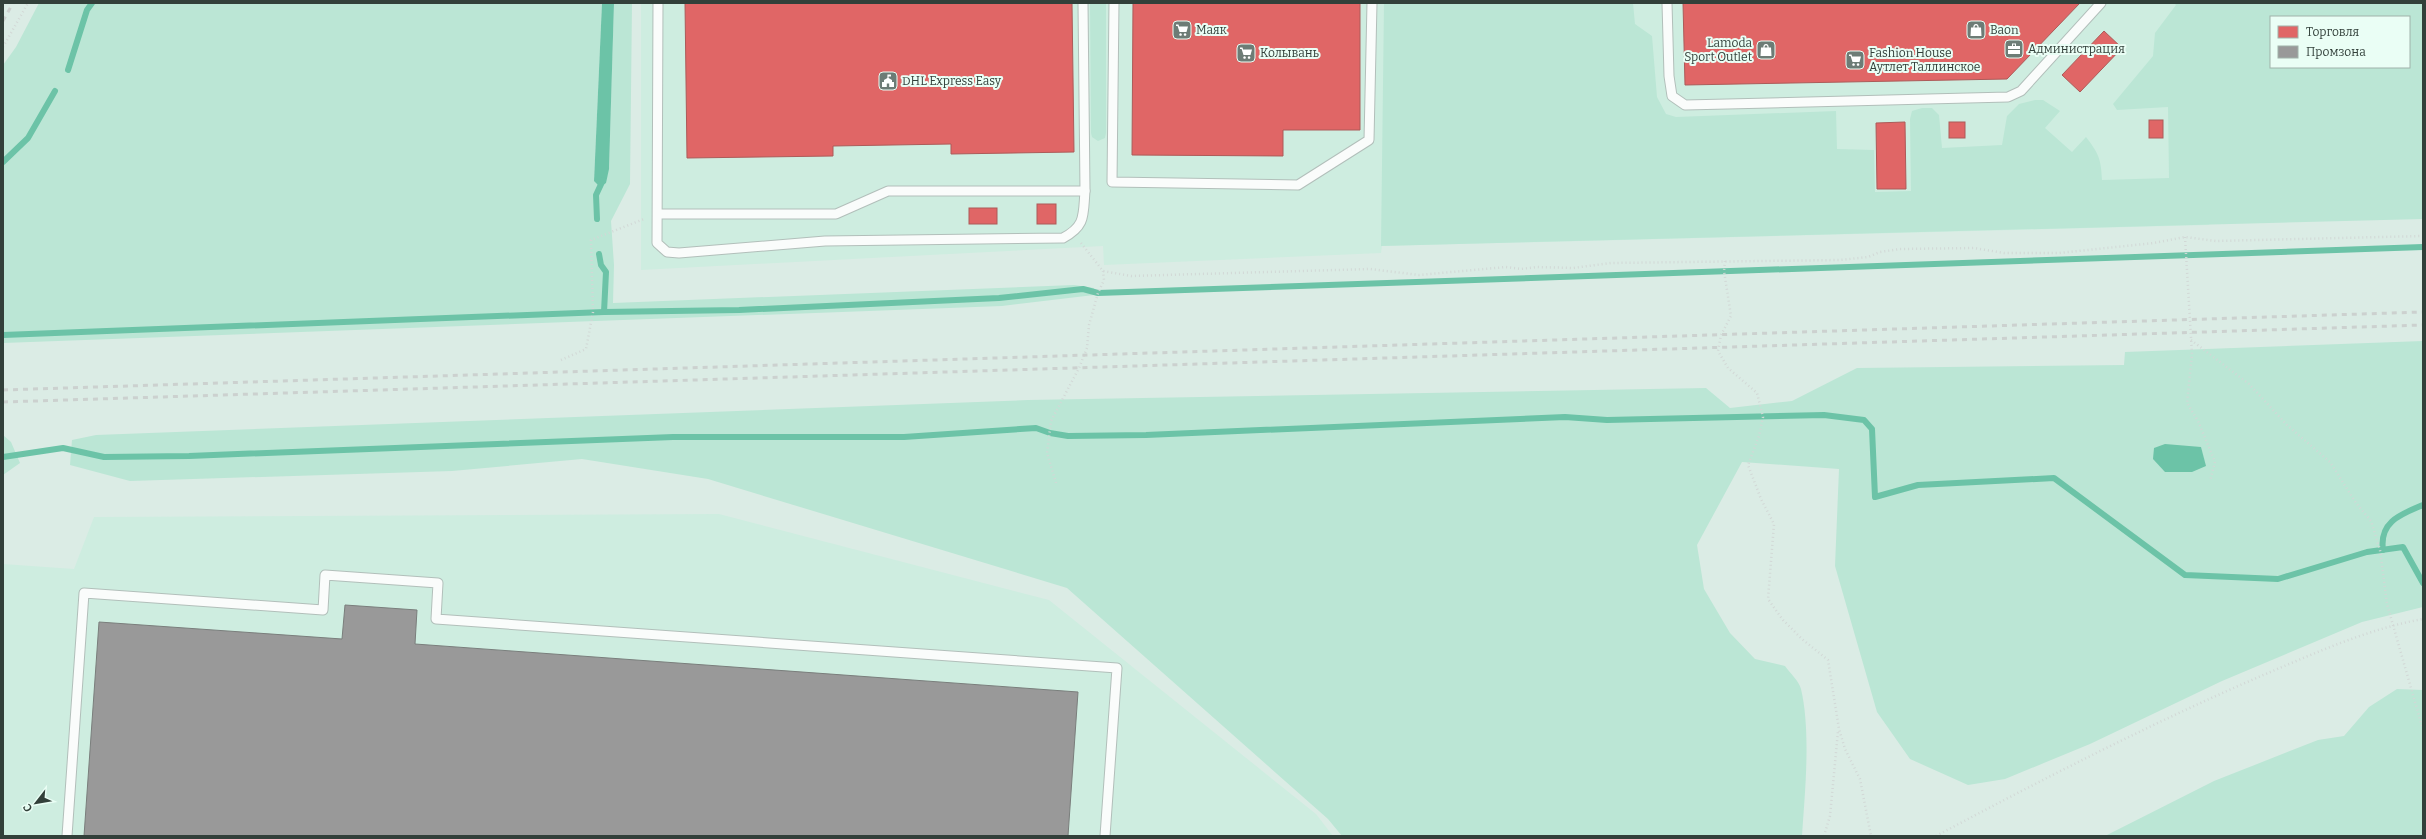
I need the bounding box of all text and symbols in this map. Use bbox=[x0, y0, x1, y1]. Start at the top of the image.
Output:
legend bbox=[2270, 16, 2410, 68]
supermarket icon: Маяк bbox=[1171, 19, 1193, 41]
shop icon: Baon bbox=[1965, 19, 1987, 41]
place label: Маяк bbox=[1196, 23, 1227, 37]
place label: Baon bbox=[1990, 23, 2019, 37]
text: Торговля bbox=[2306, 25, 2360, 39]
place label: Lamoda Sport Outlet bbox=[1684, 36, 1753, 64]
office icon: Администрация bbox=[2003, 38, 2025, 60]
shop icon: Lamoda Sport Outlet bbox=[1755, 39, 1777, 61]
supermarket icon: Колывань bbox=[1235, 42, 1257, 64]
place label: Администрация bbox=[2028, 42, 2125, 56]
text: Промзона bbox=[2306, 45, 2366, 59]
place label: Колывань bbox=[1260, 46, 1319, 60]
place label: Fashion House Аутлет Таллинское bbox=[1869, 46, 1980, 74]
supermarket icon: Fashion House Аутлет Таллинское bbox=[1844, 49, 1866, 71]
public building icon: DHL Express Easy bbox=[877, 70, 899, 92]
place label: DHL Express Easy bbox=[902, 74, 1002, 88]
north arrow bbox=[16, 783, 56, 823]
text: С bbox=[20, 802, 35, 814]

